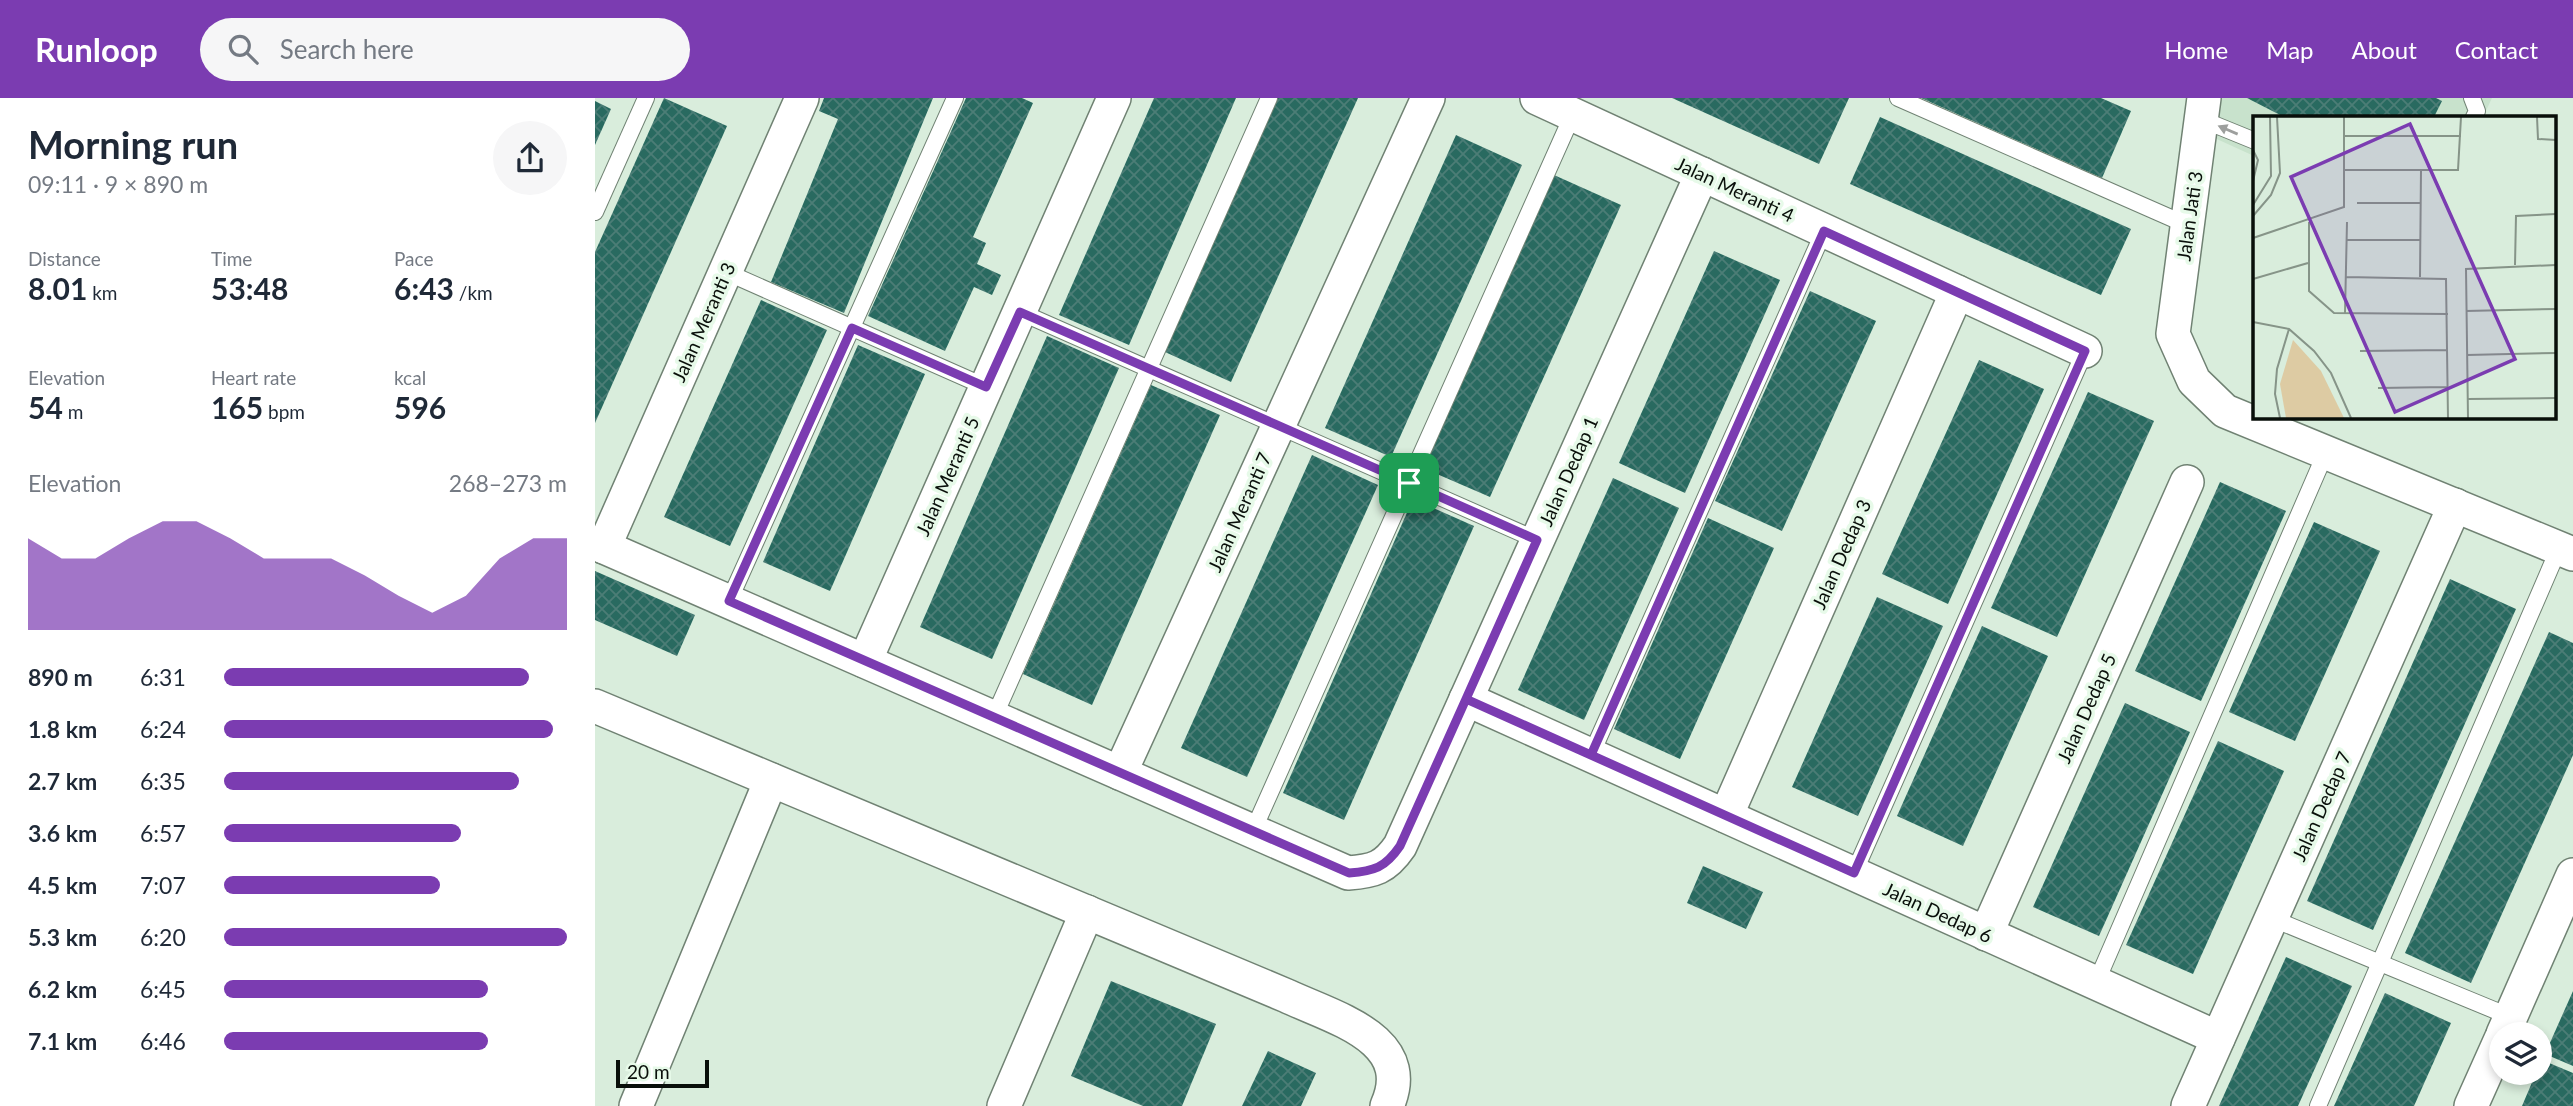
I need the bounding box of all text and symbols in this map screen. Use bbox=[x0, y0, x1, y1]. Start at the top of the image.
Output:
search box bbox=[200, 18, 690, 81]
text: Runloop bbox=[35, 29, 158, 69]
icon: search bbox=[224, 30, 262, 68]
text: Search here bbox=[280, 33, 414, 65]
text: Home bbox=[2164, 35, 2228, 64]
text: Map bbox=[2266, 35, 2314, 64]
text: About bbox=[2352, 35, 2417, 64]
text: Contact bbox=[2455, 35, 2538, 64]
inset map bbox=[2253, 116, 2555, 418]
text: Morning run bbox=[28, 121, 238, 167]
button: share bbox=[493, 121, 567, 195]
one-way arrow bbox=[2217, 124, 2238, 135]
street label: Jalan Meranti 4 bbox=[1672, 152, 1798, 226]
text: 09:11 · 9 × 890 m bbox=[28, 170, 208, 198]
street label: Jalan Jati 3 bbox=[2171, 170, 2207, 262]
text: Distance bbox=[28, 247, 101, 270]
text: Time bbox=[211, 247, 252, 270]
text: Pace bbox=[394, 247, 433, 270]
street label: Jalan Meranti 3 bbox=[666, 259, 740, 385]
text: 8.01 bbox=[28, 270, 87, 306]
text: 53:48 bbox=[211, 270, 288, 306]
text: 6:43 bbox=[394, 270, 454, 306]
text: km bbox=[87, 281, 117, 304]
text: /km bbox=[454, 281, 493, 304]
text: Elevation bbox=[28, 366, 105, 389]
text: Heart rate bbox=[211, 366, 296, 389]
text: kcal bbox=[394, 366, 426, 389]
text: 54 bbox=[28, 389, 63, 425]
text: 165 bbox=[211, 389, 263, 425]
text: 596 bbox=[394, 389, 446, 425]
text: m bbox=[63, 400, 83, 423]
text: bpm bbox=[263, 400, 305, 423]
street label: Jalan Meranti 5 bbox=[910, 413, 984, 539]
street label: Jalan Dedap 1 bbox=[1534, 413, 1602, 529]
street label: Jalan Meranti 7 bbox=[1202, 449, 1276, 575]
pin bbox=[1379, 453, 1439, 513]
icon: arrive bbox=[1390, 464, 1428, 502]
text: Elevation bbox=[28, 469, 121, 497]
text: 268–273 m bbox=[449, 469, 567, 497]
street label: Jalan Dedap 3 bbox=[1807, 496, 1875, 612]
street label: Jalan Dedap 5 bbox=[2052, 650, 2120, 766]
text: 890 m bbox=[28, 663, 93, 691]
text: 6:31 bbox=[140, 663, 186, 691]
text: 1.8 km bbox=[28, 715, 97, 743]
text: 6:24 bbox=[140, 715, 186, 743]
street label: Jalan Dedap 7 bbox=[2287, 748, 2355, 864]
text: 2.7 km bbox=[28, 767, 97, 795]
text: 6:35 bbox=[140, 767, 186, 795]
text: 3.6 km bbox=[28, 819, 97, 847]
text: 6:57 bbox=[140, 819, 186, 847]
text: 4.5 km bbox=[28, 871, 97, 899]
text: 7:07 bbox=[140, 871, 186, 899]
street label: Jalan Dedap 6 bbox=[1880, 877, 1996, 947]
text: 5.3 km bbox=[28, 923, 97, 951]
text: 6:20 bbox=[140, 923, 186, 951]
text: 6.2 km bbox=[28, 975, 97, 1003]
text: 6:45 bbox=[140, 975, 186, 1003]
map controls bbox=[2489, 1022, 2552, 1085]
button: layers bbox=[2489, 1022, 2552, 1085]
text: 7.1 km bbox=[28, 1027, 97, 1055]
text: 6:46 bbox=[140, 1027, 186, 1055]
scale bar bbox=[616, 1057, 709, 1089]
text: 20 m bbox=[627, 1060, 670, 1083]

